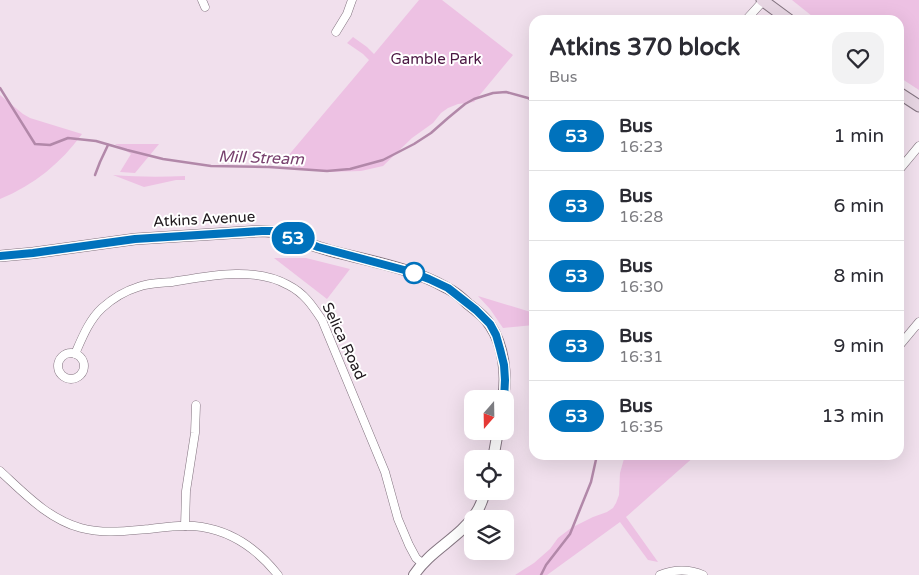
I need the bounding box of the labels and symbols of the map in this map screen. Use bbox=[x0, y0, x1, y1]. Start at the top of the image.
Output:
park label: Gamble Park bbox=[390, 50, 482, 68]
water label: Mill Stream bbox=[218, 147, 304, 169]
street label: Atkins Avenue bbox=[152, 207, 256, 231]
line badge: 53 bbox=[270, 222, 316, 254]
unlabelled marker bbox=[403, 262, 425, 284]
street label: Selica Road bbox=[318, 299, 370, 383]
north arrow bbox=[464, 390, 514, 440]

